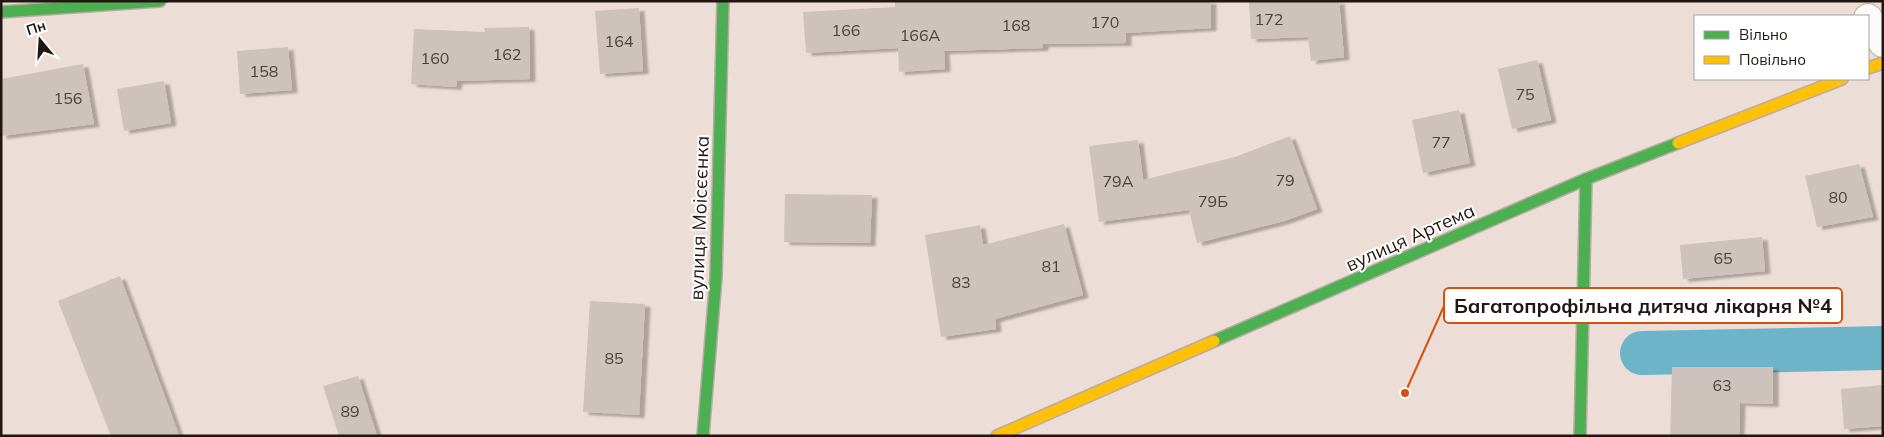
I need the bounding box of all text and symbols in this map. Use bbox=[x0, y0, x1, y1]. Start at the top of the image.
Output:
house number: 172 bbox=[1255, 9, 1283, 29]
house number: 170 bbox=[1091, 12, 1119, 32]
north arrow bbox=[15, 15, 65, 65]
house number: 168 bbox=[1002, 15, 1030, 35]
legend bbox=[1694, 15, 1869, 80]
text: Пн bbox=[24, 16, 48, 39]
house number: 166 bbox=[832, 20, 860, 40]
house number: 166А bbox=[900, 25, 941, 45]
text: Вільно bbox=[1739, 25, 1788, 44]
house number: 164 bbox=[605, 31, 634, 51]
house number: 162 bbox=[493, 44, 521, 64]
house number: 160 bbox=[421, 48, 449, 68]
text: Повільно bbox=[1739, 50, 1806, 69]
house number: 158 bbox=[250, 61, 278, 81]
house number: 75 bbox=[1515, 84, 1535, 104]
house number: 156 bbox=[54, 88, 82, 108]
house number: 77 bbox=[1431, 132, 1451, 152]
street label: вулиця Моісєєнка bbox=[684, 135, 714, 301]
house number: 79 bbox=[1275, 170, 1295, 190]
house number: 79А bbox=[1103, 171, 1134, 191]
house number: 80 bbox=[1828, 187, 1848, 207]
house number: 79Б bbox=[1198, 191, 1228, 211]
street label: вулиця Артема bbox=[1342, 198, 1478, 276]
house number: 65 bbox=[1713, 248, 1733, 268]
house number: 81 bbox=[1041, 256, 1061, 276]
house number: 83 bbox=[951, 272, 971, 292]
callout: Багатопрофільна дитяча лікарня №4 bbox=[1444, 288, 1842, 323]
text: Багатопрофільна дитяча лікарня №4 bbox=[1454, 293, 1832, 318]
house number: 85 bbox=[604, 348, 624, 368]
house number: 63 bbox=[1712, 375, 1732, 395]
house number: 89 bbox=[340, 401, 360, 421]

